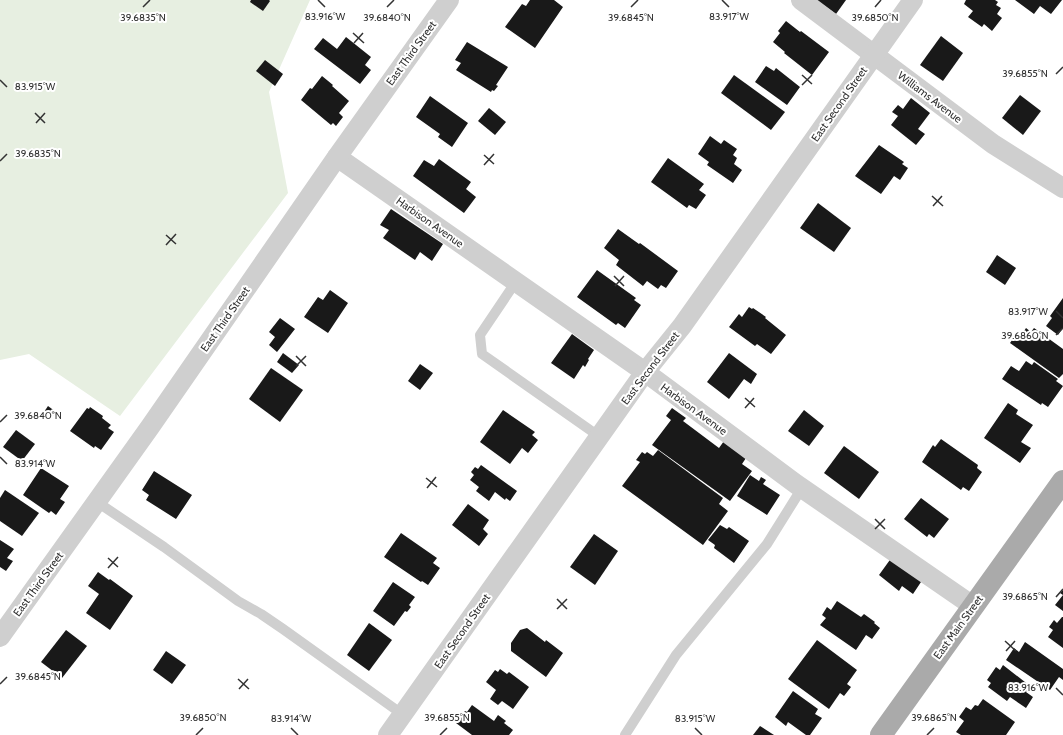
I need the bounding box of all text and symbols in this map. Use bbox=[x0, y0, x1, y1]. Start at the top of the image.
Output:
text: 83.916°W bbox=[305, 10, 346, 23]
text: 83.917°W bbox=[709, 10, 749, 23]
text: 39.6835°N bbox=[120, 11, 166, 24]
text: 39.6840°N bbox=[363, 11, 411, 24]
text: 39.6845°N bbox=[608, 11, 654, 24]
text: 39.6850°N bbox=[851, 11, 899, 24]
street label: East Third Street bbox=[383, 18, 439, 88]
street label: East Second Street bbox=[808, 64, 870, 144]
text: 39.6855°N bbox=[1002, 67, 1048, 80]
street label: Williams Avenue bbox=[895, 68, 965, 126]
text: 83.915°W bbox=[15, 80, 56, 93]
text: 39.6835°N bbox=[15, 147, 61, 160]
street label: Harbison Avenue bbox=[394, 194, 467, 251]
street label: East Third Street bbox=[197, 283, 253, 354]
text: 83.917°W bbox=[1008, 305, 1048, 318]
street label: East Second Street bbox=[618, 328, 682, 407]
text: 39.6860°N bbox=[1001, 329, 1049, 342]
street label: Harbison Avenue bbox=[658, 380, 730, 438]
text: 39.6840°N bbox=[14, 409, 62, 422]
text: 83.914°W bbox=[15, 457, 56, 470]
street label: East Third Street bbox=[10, 549, 66, 619]
text: 39.6865°N bbox=[1002, 590, 1048, 603]
street label: East Second Street bbox=[431, 591, 493, 671]
street label: East Main Street bbox=[930, 592, 986, 662]
text: 39.6845°N bbox=[15, 670, 61, 683]
text: 83.916°W bbox=[1008, 681, 1049, 694]
text: 39.6850°N bbox=[179, 711, 227, 724]
text: 39.6855°N bbox=[424, 711, 470, 724]
text: 39.6865°N bbox=[911, 711, 957, 724]
text: 83.914°W bbox=[271, 712, 312, 725]
text: 83.915°W bbox=[675, 712, 716, 725]

